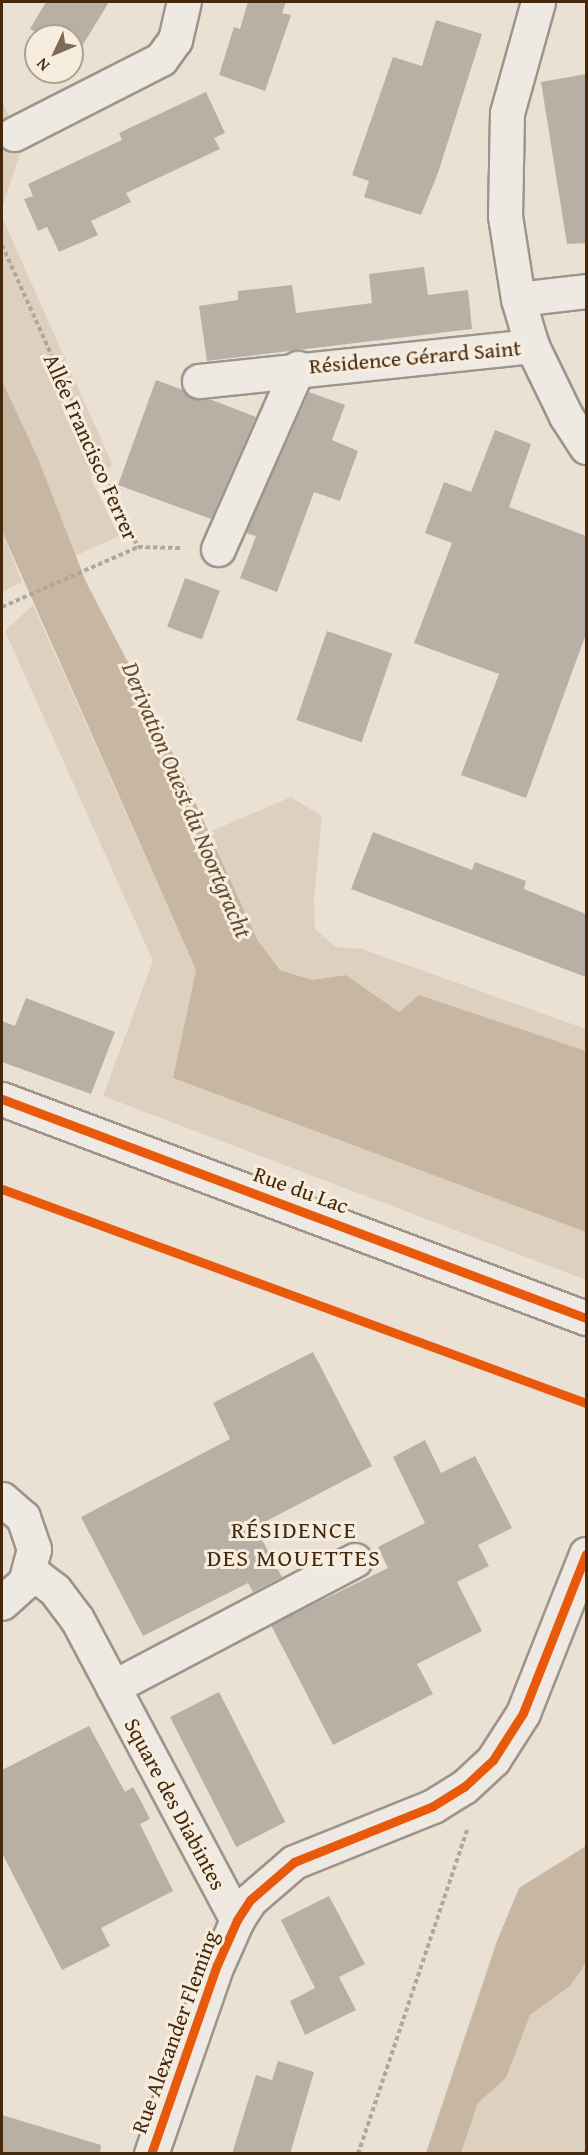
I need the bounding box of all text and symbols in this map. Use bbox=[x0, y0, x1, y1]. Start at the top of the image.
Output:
north arrow bbox=[24, 24, 84, 84]
text: N bbox=[30, 53, 55, 77]
street label: Résidence Gérard Saint bbox=[308, 335, 522, 379]
street label: Allée Francisco Ferrer bbox=[38, 350, 144, 544]
water label: Derivation Ouest du Noortgracht bbox=[116, 658, 258, 942]
street label: Rue du Lac bbox=[250, 1161, 352, 1219]
district label: RÉSIDENCE DES MOUETTES bbox=[207, 1516, 381, 1572]
street label: Square des Diabintes bbox=[119, 1714, 231, 1894]
street label: Rue Alexander Fleming bbox=[126, 1927, 224, 2137]

